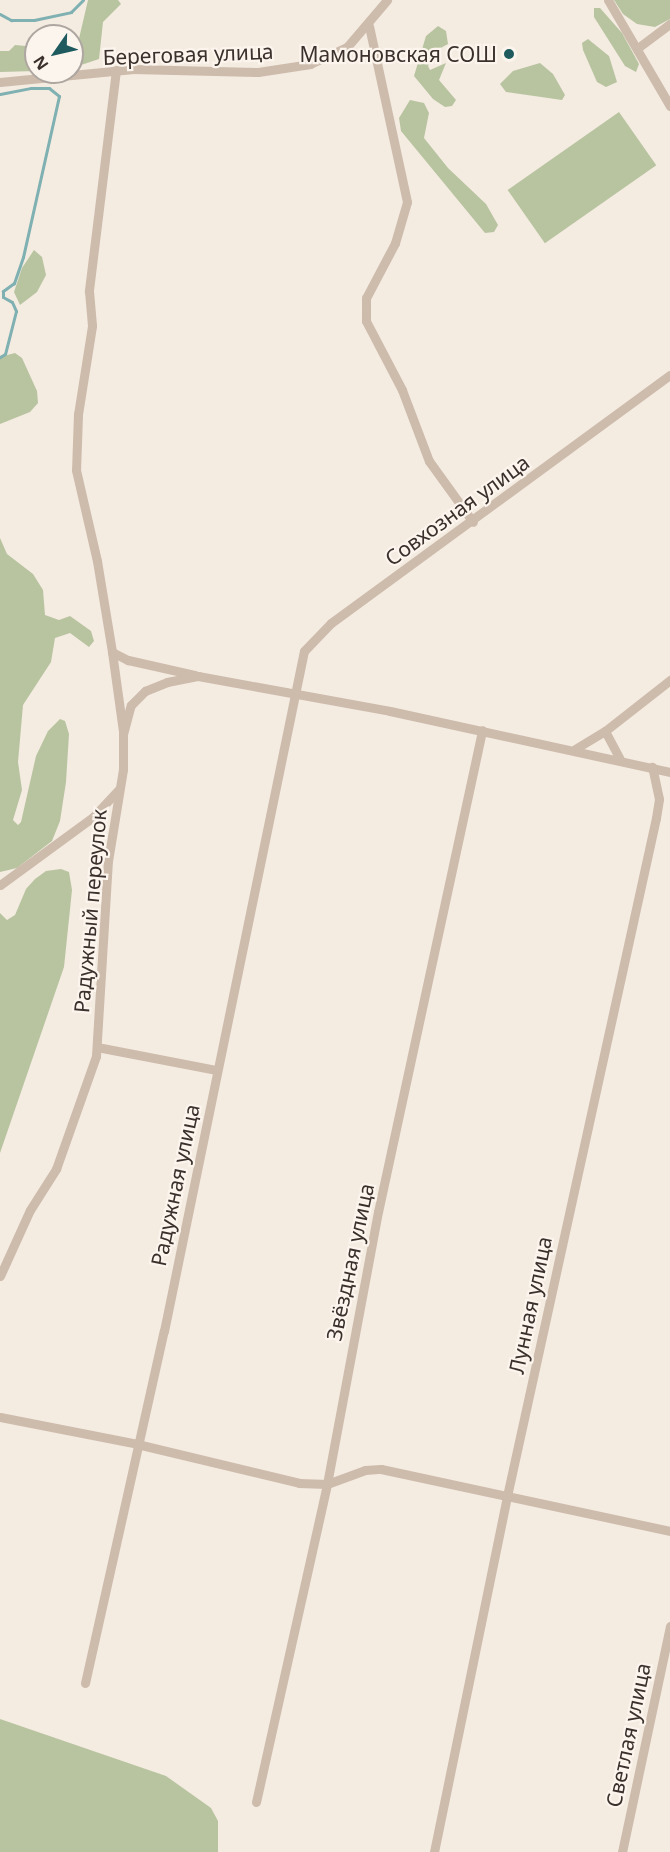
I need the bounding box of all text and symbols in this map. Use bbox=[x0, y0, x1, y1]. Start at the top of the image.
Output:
north arrow bbox=[24, 24, 84, 84]
street label: Береговая улица bbox=[102, 38, 274, 70]
place label: Мамоновская СОШ bbox=[299, 41, 497, 67]
marker: Мамоновская СОШ bbox=[502, 47, 516, 61]
text: N bbox=[28, 51, 53, 74]
street label: Совхозная улица bbox=[380, 449, 534, 571]
street label: Радужный переулок bbox=[69, 808, 111, 1014]
street label: Радужная улица bbox=[146, 1102, 204, 1268]
street label: Звёздная улица bbox=[321, 1181, 379, 1343]
street label: Лунная улица bbox=[503, 1234, 557, 1376]
street label: Светлая улица bbox=[600, 1661, 656, 1809]

